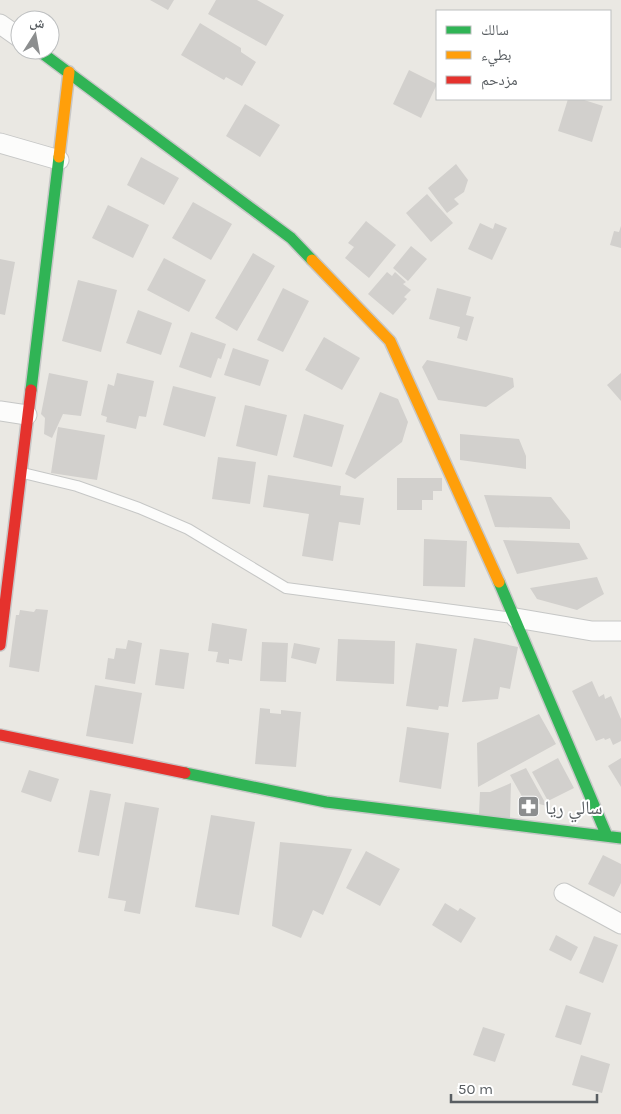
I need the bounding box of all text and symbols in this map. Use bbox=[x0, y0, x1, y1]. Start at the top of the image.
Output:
north arrow bbox=[10, 10, 60, 60]
legend bbox=[436, 10, 611, 100]
text: ش bbox=[28, 13, 46, 33]
text: سالك bbox=[481, 21, 509, 39]
text: بطيء bbox=[481, 46, 511, 67]
text: مزدحم bbox=[481, 71, 518, 90]
pharmacy icon: سالي ريا bbox=[517, 795, 541, 819]
place label: سالي ريا bbox=[545, 797, 603, 823]
scale bar bbox=[451, 1072, 597, 1104]
text: 50 m bbox=[458, 1080, 493, 1098]

